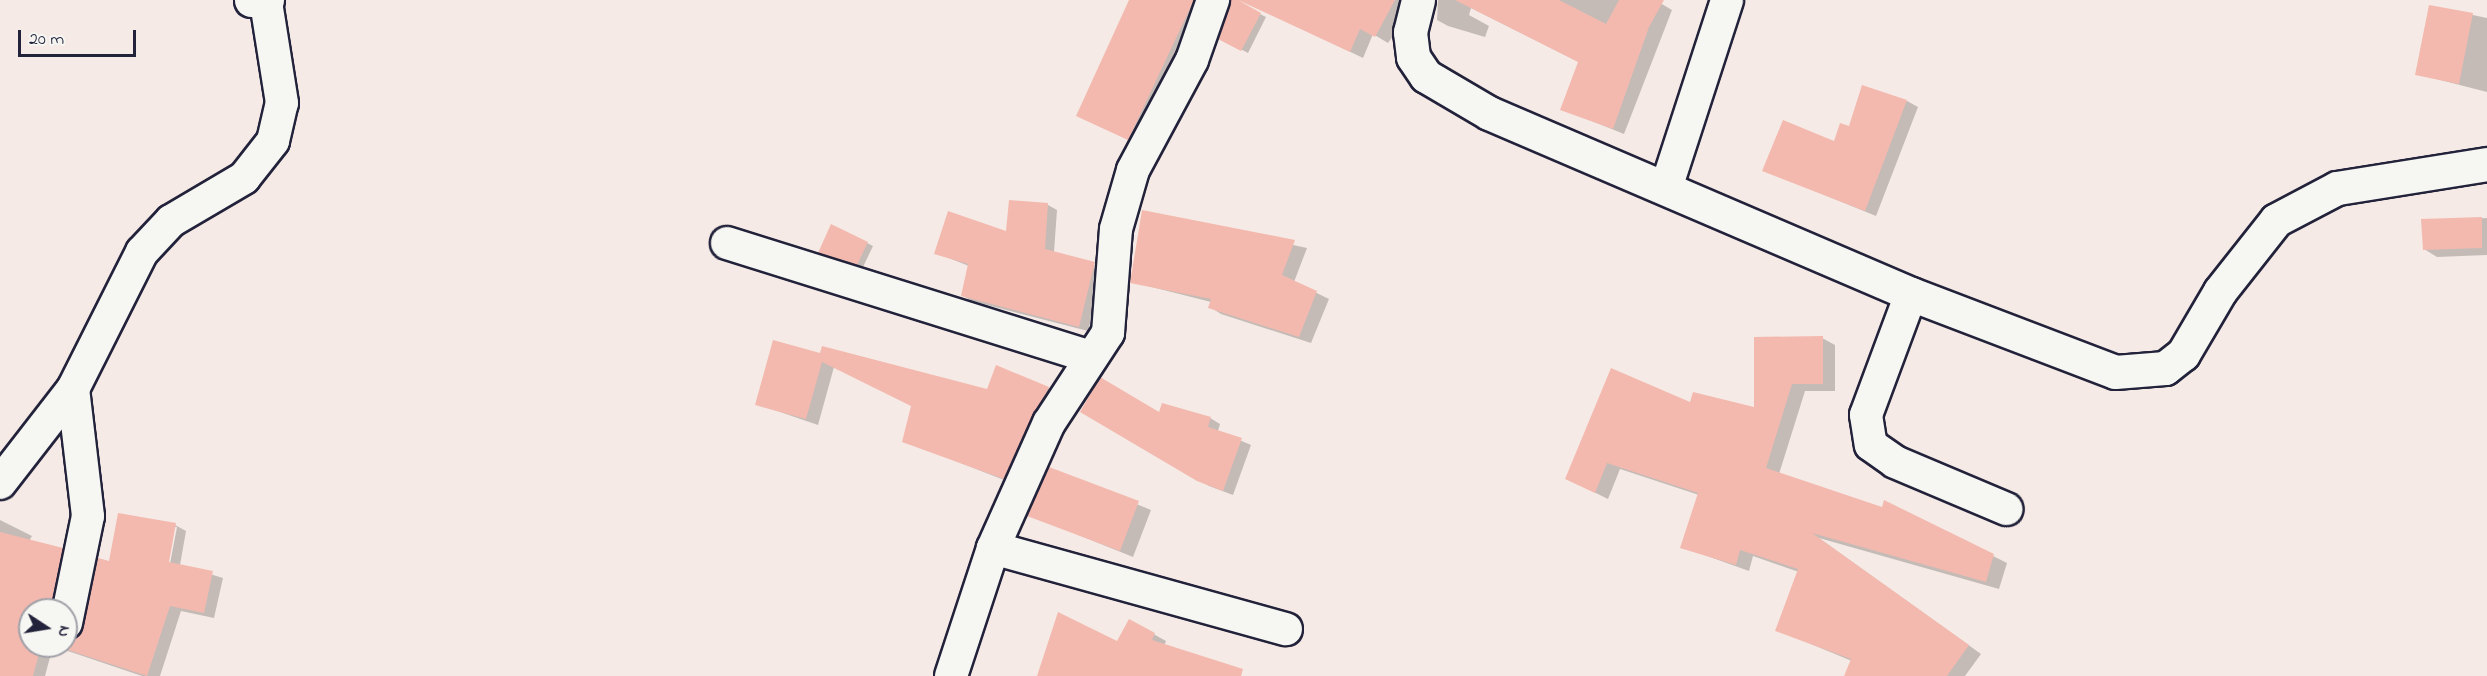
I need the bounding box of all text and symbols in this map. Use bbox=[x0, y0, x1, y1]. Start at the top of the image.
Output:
scale bar bbox=[21, 18, 140, 56]
text: 20 m bbox=[29, 27, 64, 53]
north arrow bbox=[18, 598, 78, 658]
text: N bbox=[51, 624, 77, 639]

